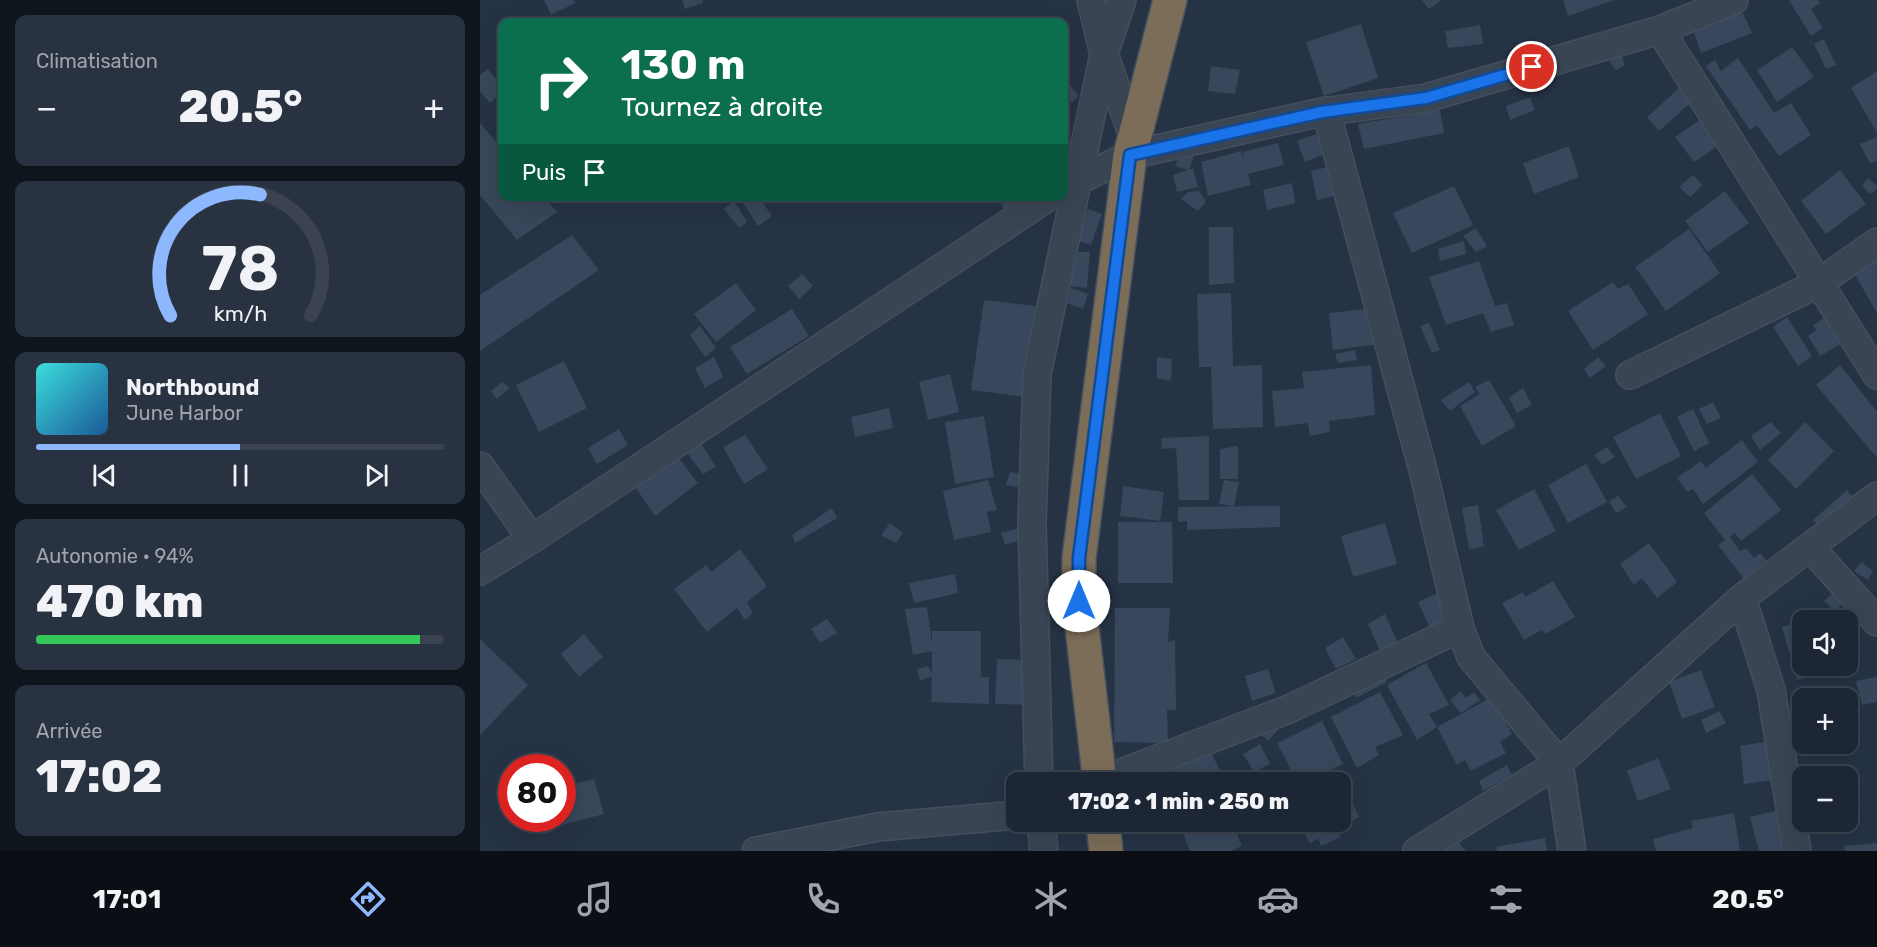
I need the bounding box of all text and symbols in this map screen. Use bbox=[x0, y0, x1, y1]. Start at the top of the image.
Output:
text: 130 m bbox=[621, 40, 746, 90]
pin bbox=[1506, 41, 1557, 92]
icon: right bbox=[522, 42, 600, 120]
text: Climatisation bbox=[36, 49, 158, 73]
icon: arrive bbox=[1515, 50, 1548, 83]
text: 20.5° bbox=[178, 80, 303, 133]
text: − bbox=[36, 88, 57, 127]
text: + bbox=[423, 88, 444, 127]
text: Tournez à droite bbox=[621, 91, 823, 123]
icon: arrive bbox=[578, 156, 611, 189]
text: Puis bbox=[522, 159, 566, 186]
text: 78 bbox=[201, 232, 279, 306]
text: km/h bbox=[213, 302, 267, 327]
text: Northbound bbox=[126, 374, 259, 401]
text: June Harbor bbox=[126, 401, 243, 425]
icon: previous bbox=[88, 459, 121, 492]
icon: pause bbox=[224, 459, 257, 492]
icon: next bbox=[360, 459, 393, 492]
text: Autonomie · 94% bbox=[36, 544, 194, 568]
position arrow bbox=[1047, 569, 1111, 633]
text: 470 km bbox=[36, 575, 203, 628]
map controls bbox=[1792, 610, 1858, 832]
button: sound bbox=[1792, 610, 1858, 676]
button: + bbox=[1792, 688, 1858, 754]
text: Arrivée bbox=[36, 719, 103, 743]
text: 17:02 bbox=[36, 750, 162, 803]
speed limit sign: 80 bbox=[498, 754, 576, 832]
button: − bbox=[1792, 766, 1858, 832]
text: 17:02 · 1 min · 250 m bbox=[1068, 788, 1289, 815]
icon: directions bbox=[347, 878, 389, 920]
icon: music bbox=[574, 878, 616, 920]
icon: phone bbox=[802, 878, 844, 920]
icon: climate bbox=[1030, 878, 1072, 920]
icon: car bbox=[1257, 878, 1299, 920]
icon: filters bbox=[1485, 878, 1527, 920]
text: 17:01 bbox=[93, 883, 161, 915]
text: 20.5° bbox=[1712, 883, 1784, 915]

